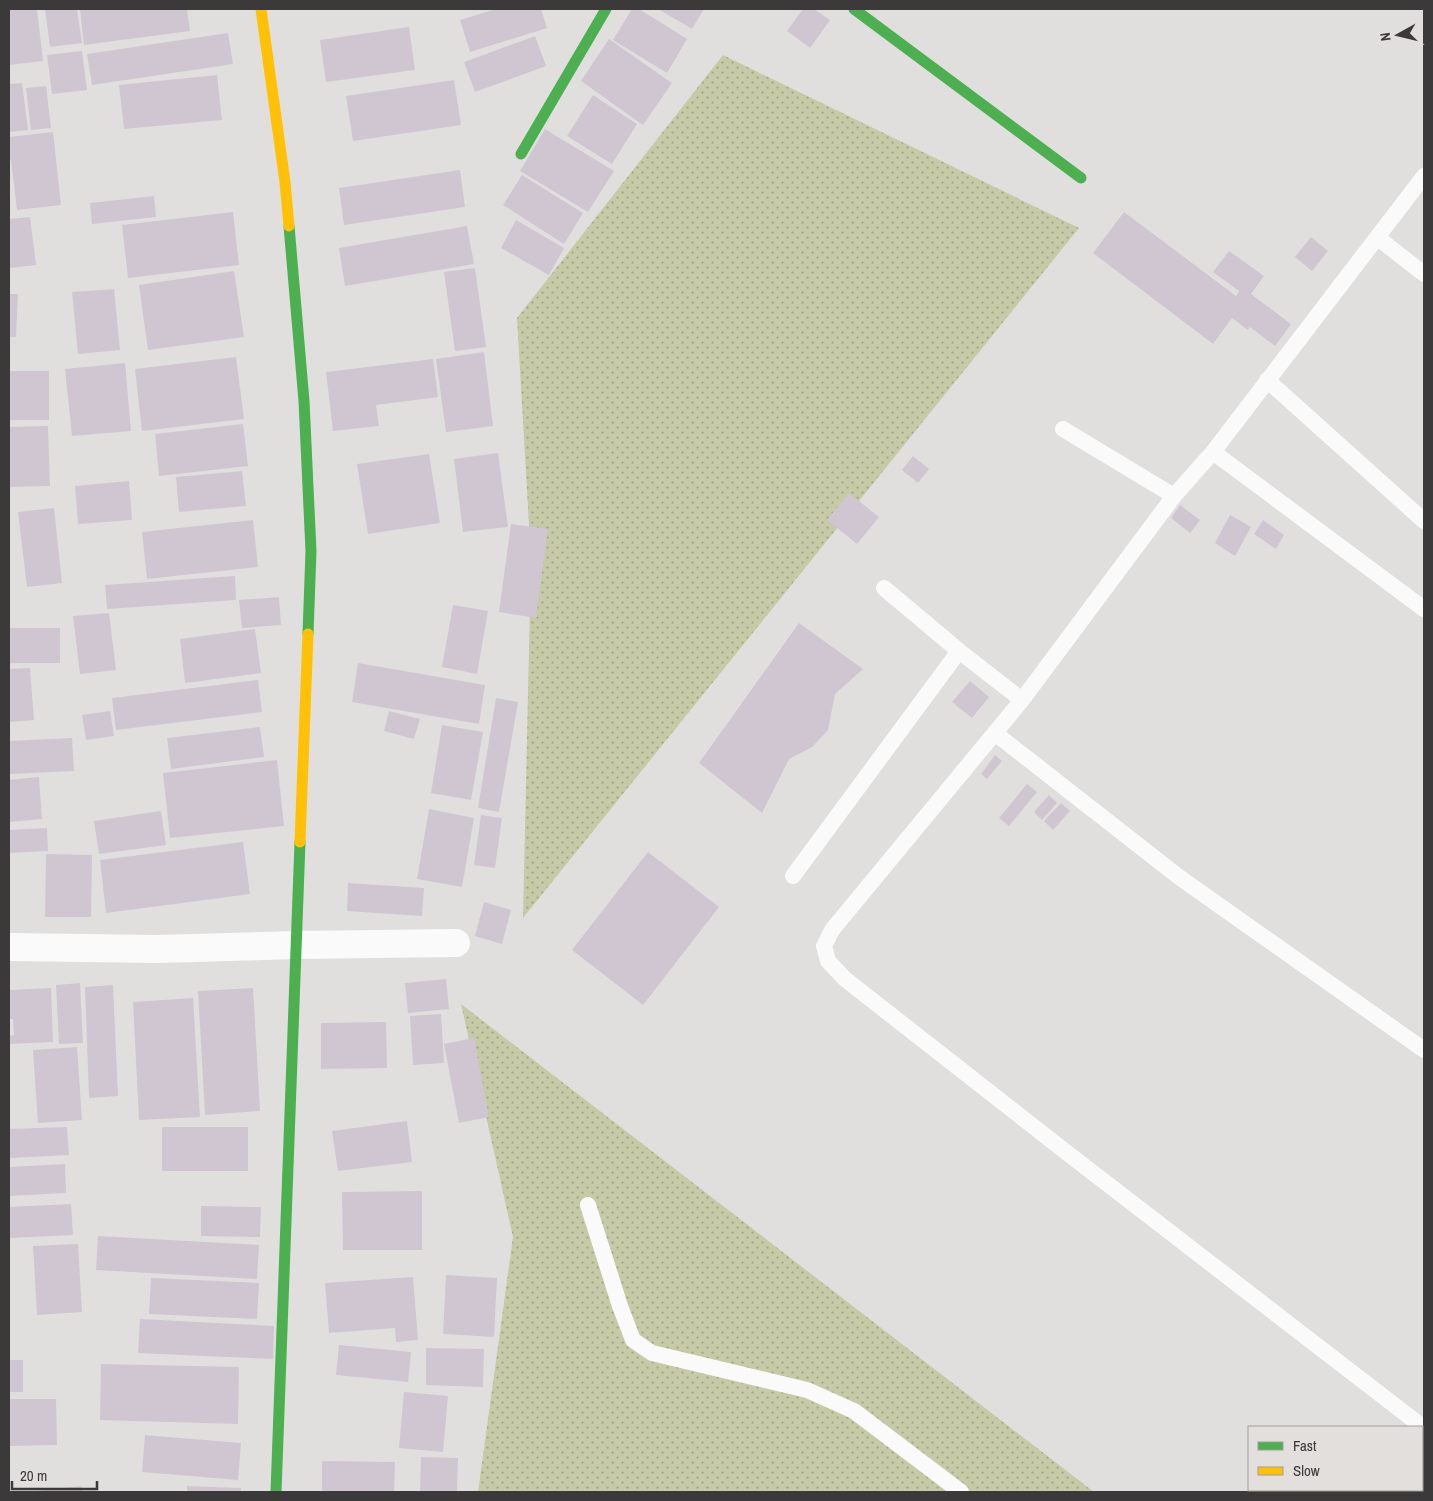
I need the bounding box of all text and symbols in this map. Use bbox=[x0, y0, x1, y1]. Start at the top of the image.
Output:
north arrow bbox=[1373, 10, 1423, 60]
text: N bbox=[1376, 31, 1395, 42]
legend bbox=[1248, 1426, 1423, 1491]
text: Fast bbox=[1293, 1435, 1317, 1456]
scale bar bbox=[12, 1458, 98, 1490]
text: Slow bbox=[1293, 1460, 1320, 1481]
text: 20 m bbox=[20, 1465, 47, 1486]

